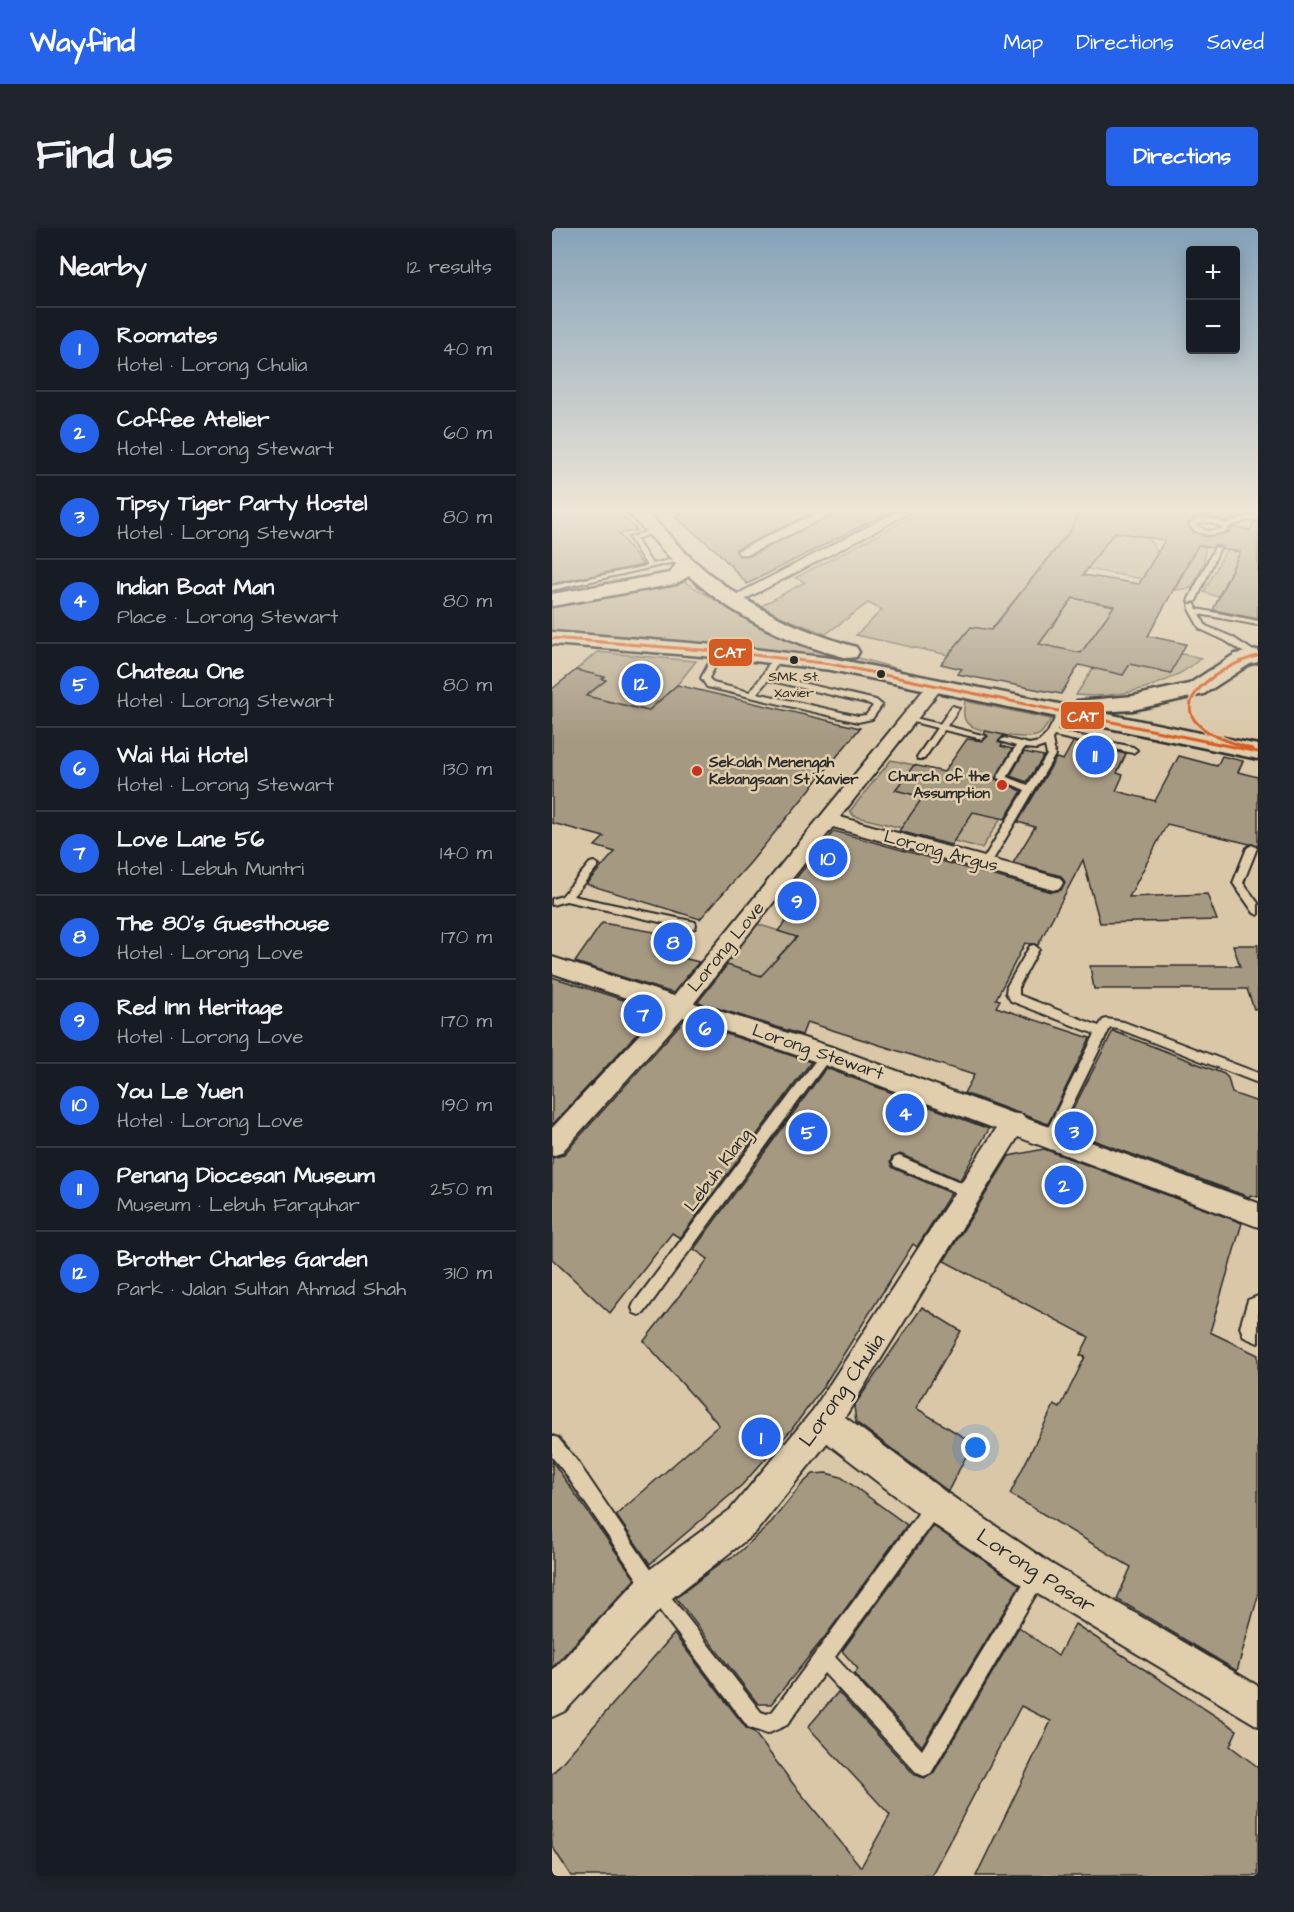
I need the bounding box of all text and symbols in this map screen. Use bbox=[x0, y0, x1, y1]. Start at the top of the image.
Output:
text: Wayfind bbox=[30, 23, 135, 62]
text: Map bbox=[1003, 28, 1043, 57]
text: Directions bbox=[1076, 28, 1174, 57]
text: Saved bbox=[1207, 28, 1264, 57]
text: Find us bbox=[36, 127, 173, 185]
button: Directions bbox=[1106, 127, 1258, 186]
map controls bbox=[1186, 246, 1240, 354]
button: + bbox=[1186, 246, 1240, 300]
text: Nearby bbox=[60, 249, 147, 285]
text: 12 results bbox=[407, 253, 492, 281]
button: − bbox=[1186, 300, 1240, 354]
text: Roomates bbox=[117, 320, 218, 351]
text: 1 bbox=[78, 335, 81, 363]
text: 40 m bbox=[442, 335, 492, 363]
text: Hotel · Lorong Chulia bbox=[117, 351, 308, 379]
text: Coffee Atelier bbox=[117, 404, 269, 435]
text: 2 bbox=[74, 419, 85, 447]
text: 60 m bbox=[443, 419, 492, 447]
text: Hotel · Lorong Stewart bbox=[117, 435, 334, 463]
text: Tipsy Tiger Party Hostel bbox=[117, 488, 368, 519]
text: 3 bbox=[74, 503, 85, 531]
text: 80 m bbox=[443, 503, 492, 531]
text: Hotel · Lorong Stewart bbox=[117, 519, 334, 547]
text: Indian Boat Man bbox=[117, 572, 274, 603]
text: 4 bbox=[73, 587, 86, 615]
text: 80 m bbox=[443, 587, 492, 615]
text: Place · Lorong Stewart bbox=[117, 603, 338, 631]
line badge: CAT bbox=[708, 638, 753, 667]
text: CAT bbox=[714, 642, 747, 664]
marker: SMK St. Xavier bbox=[788, 654, 800, 666]
text: Chateau One bbox=[117, 656, 244, 687]
pin: 12 bbox=[622, 660, 661, 706]
place label: SMK St. Xavier bbox=[768, 667, 820, 703]
unlabelled marker bbox=[875, 668, 887, 680]
text: 5 bbox=[72, 671, 87, 699]
text: 80 m bbox=[443, 671, 492, 699]
text: Hotel · Lorong Stewart bbox=[117, 687, 334, 715]
line badge: CAT bbox=[1060, 701, 1105, 730]
text: CAT bbox=[1067, 706, 1100, 728]
pin: 11 bbox=[1076, 732, 1114, 778]
text: Wai Hai Hotel bbox=[117, 740, 248, 771]
place label: Sekolah Menengah Kebangsaan St Xavier bbox=[708, 752, 859, 792]
text: 6 bbox=[73, 755, 86, 783]
text: 130 m bbox=[443, 755, 492, 783]
marker: Sekolah Menengah Kebangsaan St Xavier bbox=[690, 764, 704, 778]
place label: Church of the Assumption bbox=[888, 766, 990, 804]
text: Hotel · Lorong Stewart bbox=[117, 771, 334, 799]
marker: Church of the Assumption bbox=[995, 778, 1009, 792]
text: Love Lane 56 bbox=[117, 824, 264, 855]
street label: Lorong Argus bbox=[881, 824, 1001, 879]
pin: 10 bbox=[808, 836, 848, 880]
text: 7 bbox=[73, 839, 86, 867]
text: 140 m bbox=[440, 839, 492, 867]
text: Hotel · Lebuh Muntri bbox=[117, 855, 304, 883]
pin: 9 bbox=[778, 878, 816, 924]
street label: Lorong Love bbox=[682, 896, 771, 998]
text: The 80's Guesthouse bbox=[117, 908, 330, 939]
pin: 8 bbox=[654, 920, 692, 964]
text: 8 bbox=[73, 923, 86, 951]
text: 170 m bbox=[441, 923, 492, 951]
text: Hotel · Lorong Love bbox=[117, 939, 303, 967]
text: Red Inn Heritage bbox=[117, 992, 283, 1023]
pin: 7 bbox=[624, 992, 662, 1036]
pin: 6 bbox=[686, 1006, 724, 1050]
text: 9 bbox=[74, 1007, 85, 1035]
text: 170 m bbox=[441, 1007, 492, 1035]
street label: Lorong Stewart bbox=[749, 1018, 888, 1087]
text: Hotel · Lorong Love bbox=[117, 1023, 303, 1051]
text: You Le Yuen bbox=[117, 1076, 243, 1107]
pin: 4 bbox=[886, 1090, 924, 1136]
text: 10 bbox=[72, 1091, 87, 1119]
text: 190 m bbox=[442, 1091, 492, 1119]
text: Hotel · Lorong Love bbox=[117, 1107, 303, 1135]
pin: 3 bbox=[1054, 1108, 1094, 1154]
pin: 5 bbox=[788, 1110, 828, 1154]
street label: Lebuh Klang bbox=[678, 1123, 758, 1218]
text: Penang Diocesan Museum bbox=[117, 1160, 375, 1191]
pin: 2 bbox=[1044, 1162, 1084, 1208]
text: 11 bbox=[77, 1175, 82, 1203]
text: 250 m bbox=[430, 1175, 492, 1203]
text: Museum · Lebuh Farquhar bbox=[117, 1191, 360, 1219]
text: Brother Charles Garden bbox=[117, 1244, 368, 1275]
text: 12 bbox=[72, 1259, 87, 1287]
text: 310 m bbox=[443, 1259, 492, 1287]
text: Park · Jalan Sultan Ahmad Shah bbox=[117, 1275, 406, 1303]
street label: Lorong Chulia bbox=[792, 1327, 894, 1454]
pin: 1 bbox=[742, 1414, 780, 1460]
your location bbox=[961, 1433, 990, 1462]
street label: Lorong Pasar bbox=[970, 1522, 1101, 1622]

